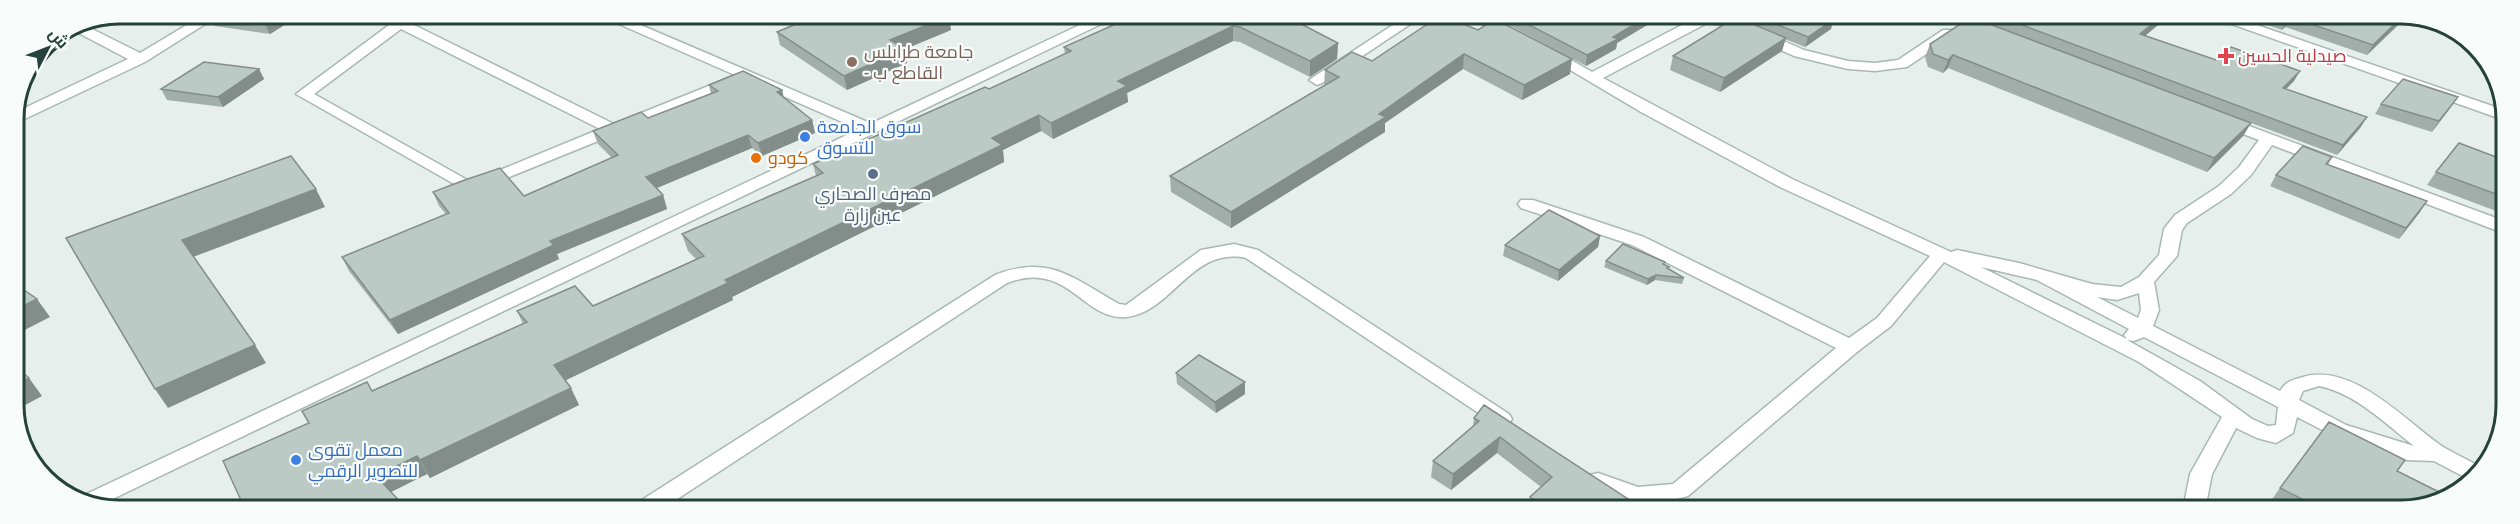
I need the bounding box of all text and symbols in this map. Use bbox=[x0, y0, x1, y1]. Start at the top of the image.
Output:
north arrow bbox=[18, 18, 78, 78]
text: ش bbox=[45, 24, 73, 52]
place label: جامعة طرابلس - القاطع ب bbox=[864, 41, 973, 85]
place label: صيدلية الحسين bbox=[2238, 45, 2346, 67]
marker: صيدلية الحسين bbox=[2219, 49, 2233, 63]
marker: جامعة طرابلس - القاطع ب bbox=[845, 55, 859, 69]
place label: سوق الجامعة للتسوق bbox=[817, 116, 921, 160]
marker: سوق الجامعة للتسوق bbox=[798, 130, 812, 144]
place label: كودو bbox=[768, 147, 808, 169]
marker: كودو bbox=[749, 151, 763, 165]
marker: مصرف الصحاري عين زارة bbox=[866, 167, 880, 181]
place label: مصرف الصحاري عين زارة bbox=[815, 183, 931, 226]
place label: معمل تقوى للتصوير الرقمي bbox=[308, 439, 418, 485]
marker: معمل تقوى للتصوير الرقمي bbox=[289, 453, 303, 467]

